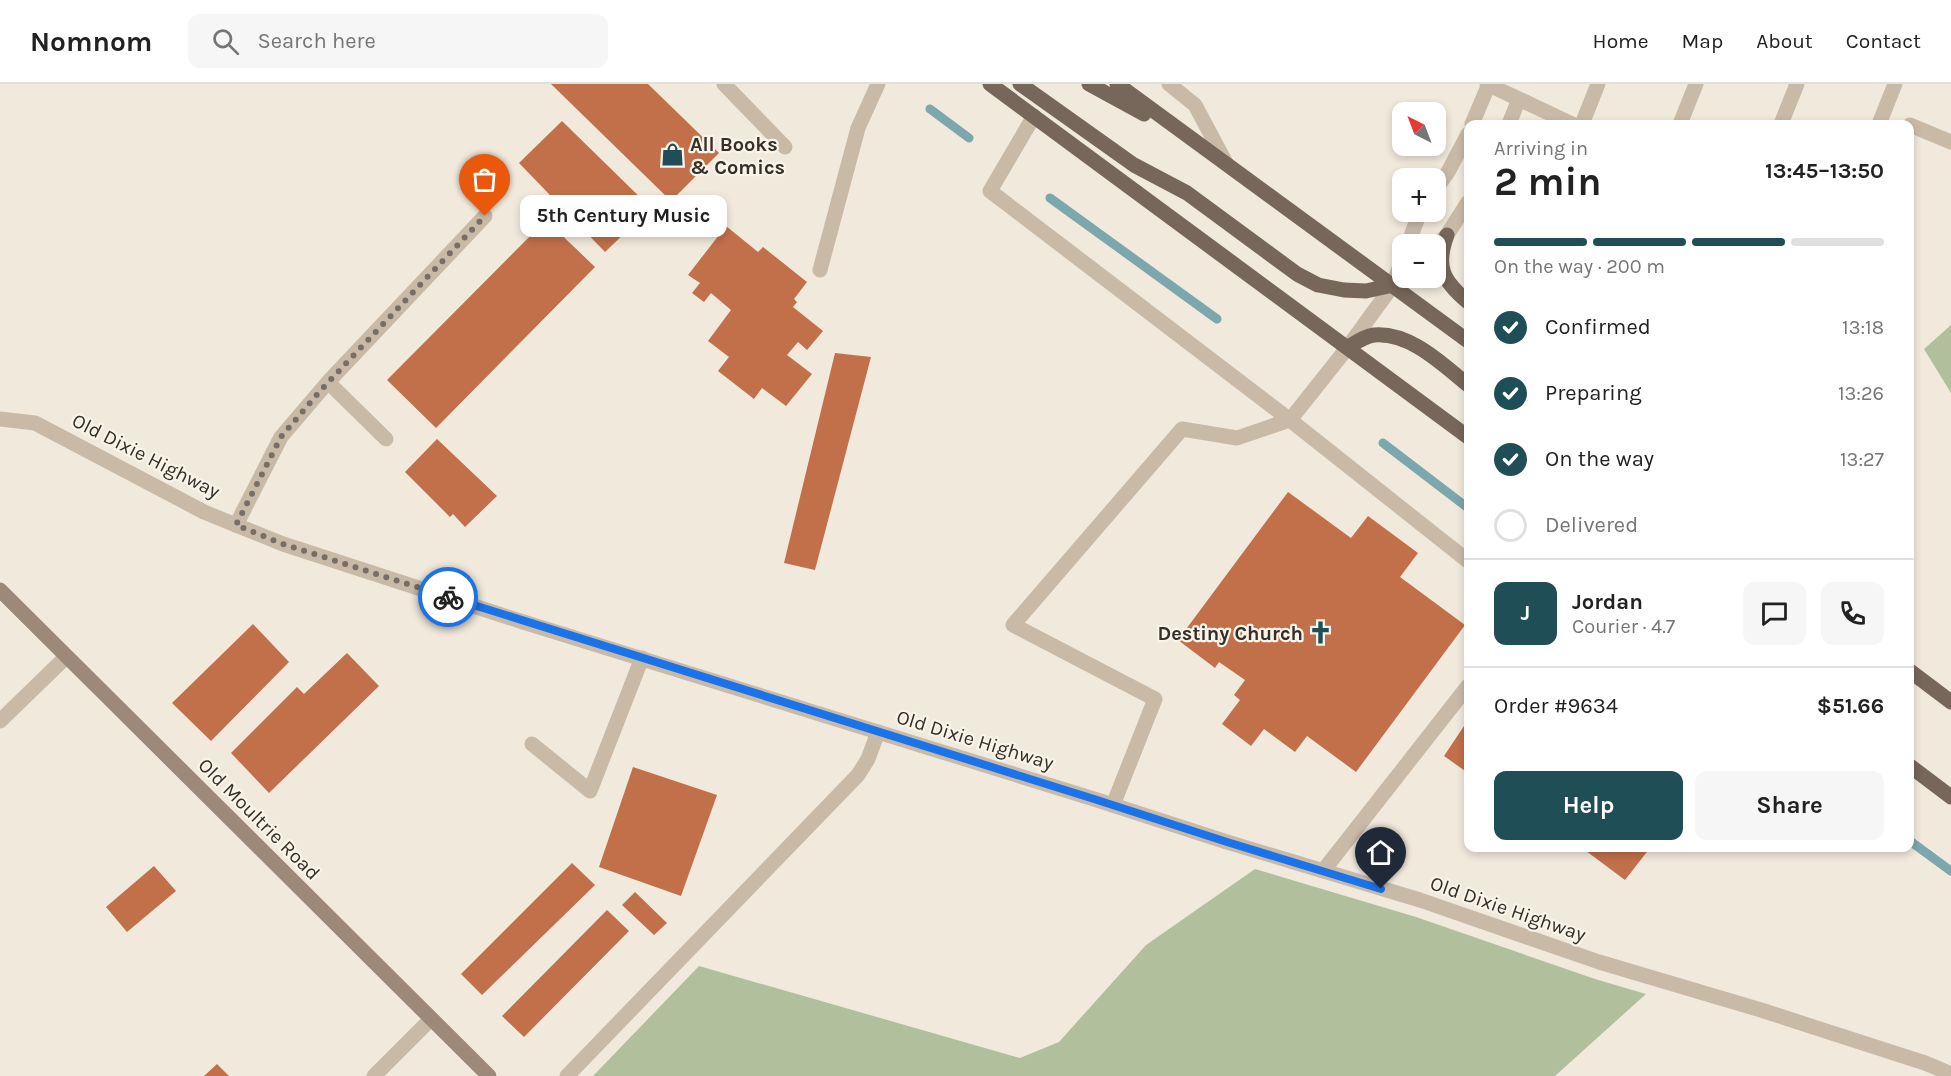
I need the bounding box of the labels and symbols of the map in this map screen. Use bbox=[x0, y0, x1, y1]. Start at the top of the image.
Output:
north arrow bbox=[1392, 102, 1446, 156]
place label: All Books & Comics bbox=[690, 133, 785, 179]
shop icon: All Books & Comics bbox=[659, 142, 685, 168]
pin bbox=[459, 154, 510, 216]
callout: 5th Century Music bbox=[521, 195, 728, 237]
street label: Old Dixie Highway bbox=[68, 409, 224, 503]
courier bbox=[418, 567, 478, 627]
church icon: Destiny Church bbox=[1308, 620, 1334, 646]
place label: Destiny Church bbox=[1158, 622, 1303, 645]
street label: Old Dixie Highway bbox=[894, 705, 1056, 775]
street label: Old Moultrie Road bbox=[193, 753, 325, 885]
pin bbox=[1355, 827, 1406, 889]
street label: Old Dixie Highway bbox=[1427, 872, 1589, 946]

